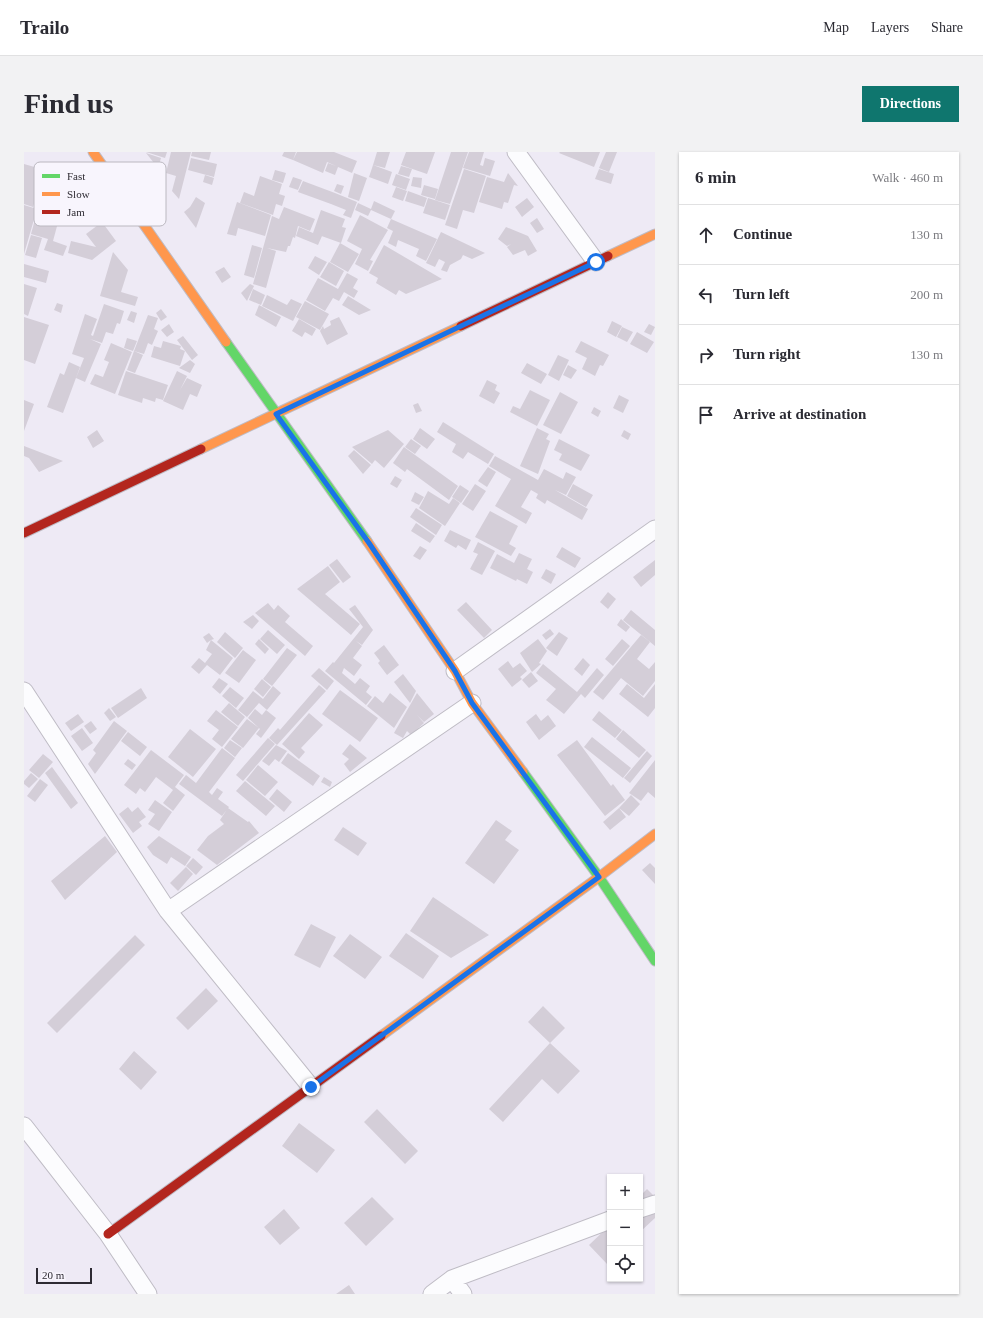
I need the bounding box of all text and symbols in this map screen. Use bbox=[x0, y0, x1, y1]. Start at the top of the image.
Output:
text: Trailo bbox=[20, 17, 69, 38]
text: Map bbox=[823, 20, 849, 35]
text: Layers bbox=[871, 20, 909, 35]
text: Share bbox=[931, 20, 963, 35]
button: Directions bbox=[862, 86, 959, 122]
text: Find us bbox=[24, 88, 114, 119]
legend bbox=[34, 162, 166, 226]
text: 6 min bbox=[695, 168, 736, 187]
text: Fast bbox=[67, 170, 85, 182]
text: Walk · 460 m bbox=[872, 170, 943, 185]
text: Slow bbox=[67, 188, 90, 200]
text: Jam bbox=[67, 206, 85, 218]
icon: ahead bbox=[695, 224, 717, 246]
text: Continue bbox=[733, 226, 792, 242]
text: 130 m bbox=[910, 227, 943, 242]
route start bbox=[587, 253, 605, 271]
icon: left bbox=[695, 284, 717, 306]
text: Turn left bbox=[733, 286, 790, 302]
text: 200 m bbox=[910, 287, 943, 302]
icon: right bbox=[695, 344, 717, 366]
text: Turn right bbox=[733, 346, 800, 362]
text: 130 m bbox=[910, 347, 943, 362]
icon: arrive bbox=[695, 404, 717, 426]
text: Arrive at destination bbox=[733, 406, 866, 422]
route end bbox=[302, 1078, 320, 1096]
map controls bbox=[607, 1174, 643, 1282]
button: + bbox=[607, 1174, 643, 1210]
button: − bbox=[607, 1210, 643, 1246]
button: locate bbox=[607, 1246, 643, 1282]
scale bar bbox=[36, 1266, 92, 1285]
text: 20 m bbox=[42, 1269, 64, 1281]

